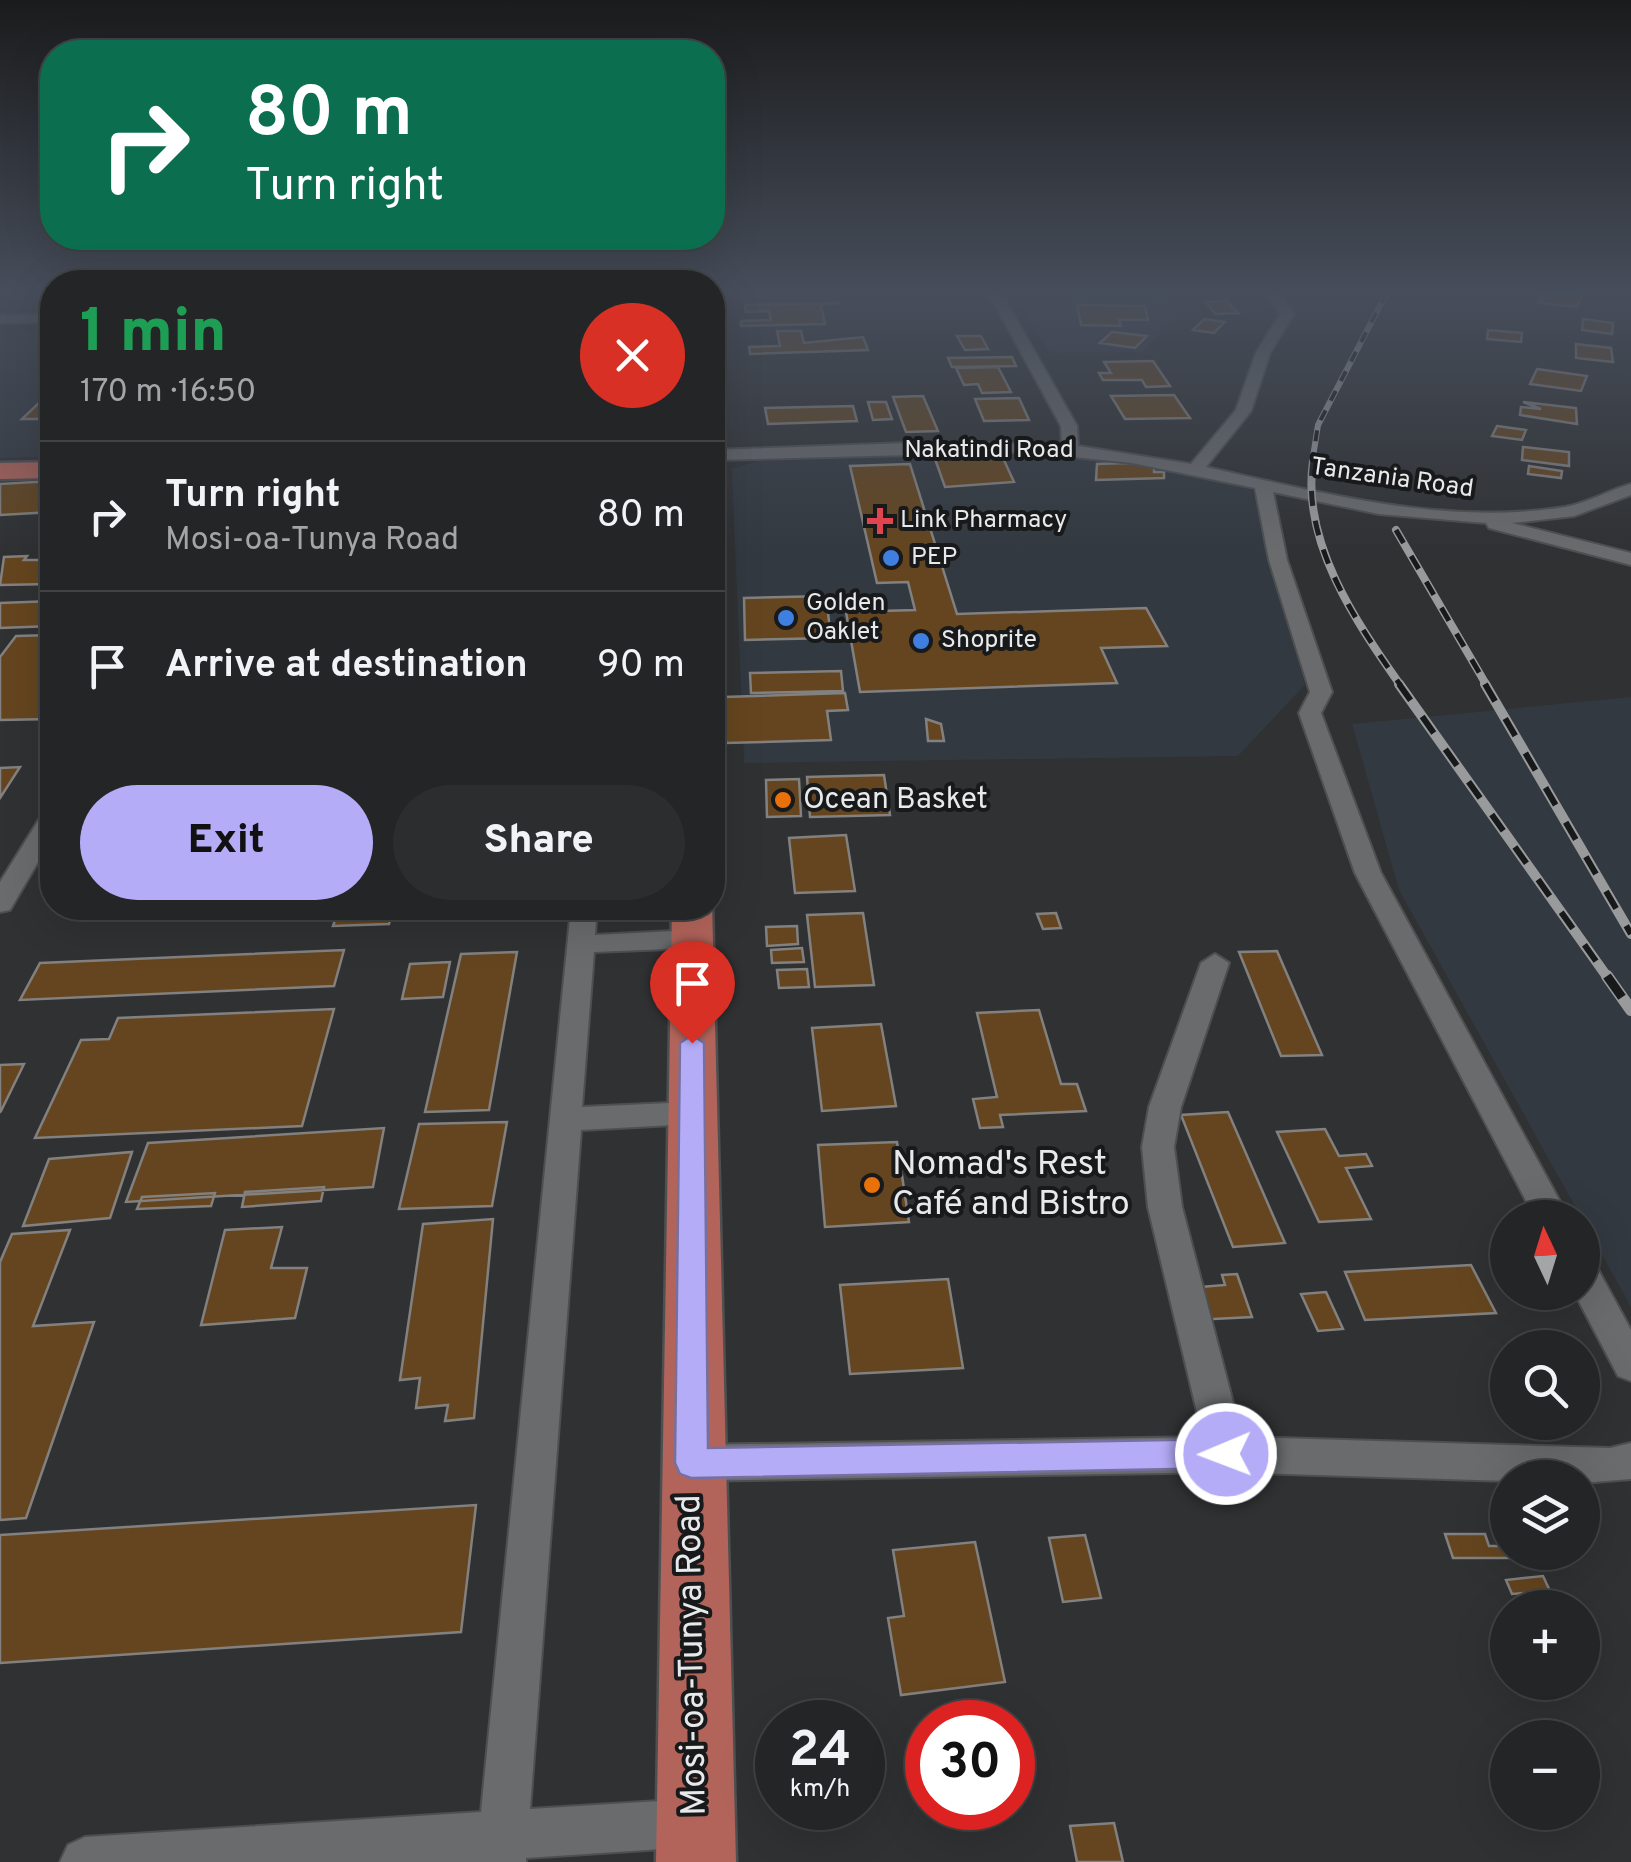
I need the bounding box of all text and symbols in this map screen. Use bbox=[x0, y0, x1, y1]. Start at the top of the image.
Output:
text: 80 m bbox=[245, 72, 413, 161]
icon: right bbox=[80, 80, 210, 210]
text: Turn right bbox=[245, 159, 444, 216]
text: 1 min bbox=[80, 297, 227, 373]
button: close bbox=[580, 303, 685, 408]
text: 170 m · 16:50 bbox=[80, 373, 256, 413]
street label: Nakatindi Road bbox=[904, 435, 1074, 467]
street label: Tanzania Road bbox=[1309, 452, 1475, 506]
text: Turn right bbox=[165, 472, 340, 521]
icon: right bbox=[80, 489, 135, 544]
text: 80 m bbox=[597, 492, 685, 541]
place label: Link Pharmacy bbox=[900, 505, 1067, 537]
marker: Link Pharmacy bbox=[869, 510, 891, 532]
text: Mosi-oa-Tunya Road bbox=[165, 521, 459, 561]
place label: PEP bbox=[911, 542, 957, 574]
marker: PEP bbox=[880, 547, 902, 569]
place label: Golden Oaklet bbox=[806, 588, 886, 649]
marker: Golden Oaklet bbox=[775, 607, 797, 629]
place label: Shoprite bbox=[941, 625, 1037, 657]
marker: Shoprite bbox=[910, 630, 932, 652]
icon: arrive bbox=[80, 639, 135, 694]
text: Arrive at destination bbox=[165, 642, 528, 691]
text: 90 m bbox=[597, 642, 685, 691]
place label: Ocean Basket bbox=[803, 782, 988, 819]
button: Exit bbox=[80, 785, 373, 900]
button: Share bbox=[393, 785, 685, 900]
marker: Ocean Basket bbox=[772, 789, 794, 811]
pin bbox=[650, 941, 735, 1044]
icon: arrive bbox=[665, 956, 720, 1011]
place label: Nomad's Rest Café and Bistro bbox=[892, 1143, 1130, 1227]
marker: Nomad's Rest Café and Bistro bbox=[861, 1174, 883, 1196]
north arrow bbox=[1490, 1200, 1600, 1310]
map controls bbox=[1490, 1200, 1600, 1830]
button: search bbox=[1490, 1330, 1600, 1440]
position arrow bbox=[1174, 1402, 1278, 1506]
button: layers bbox=[1490, 1460, 1600, 1570]
street label: Mosi-oa-Tunya Road bbox=[668, 1494, 718, 1816]
button: + bbox=[1490, 1590, 1600, 1700]
speed limit sign: 30 bbox=[905, 1700, 1035, 1830]
button: − bbox=[1490, 1720, 1600, 1830]
text: 24 bbox=[789, 1721, 851, 1784]
text: km/h bbox=[790, 1774, 850, 1806]

